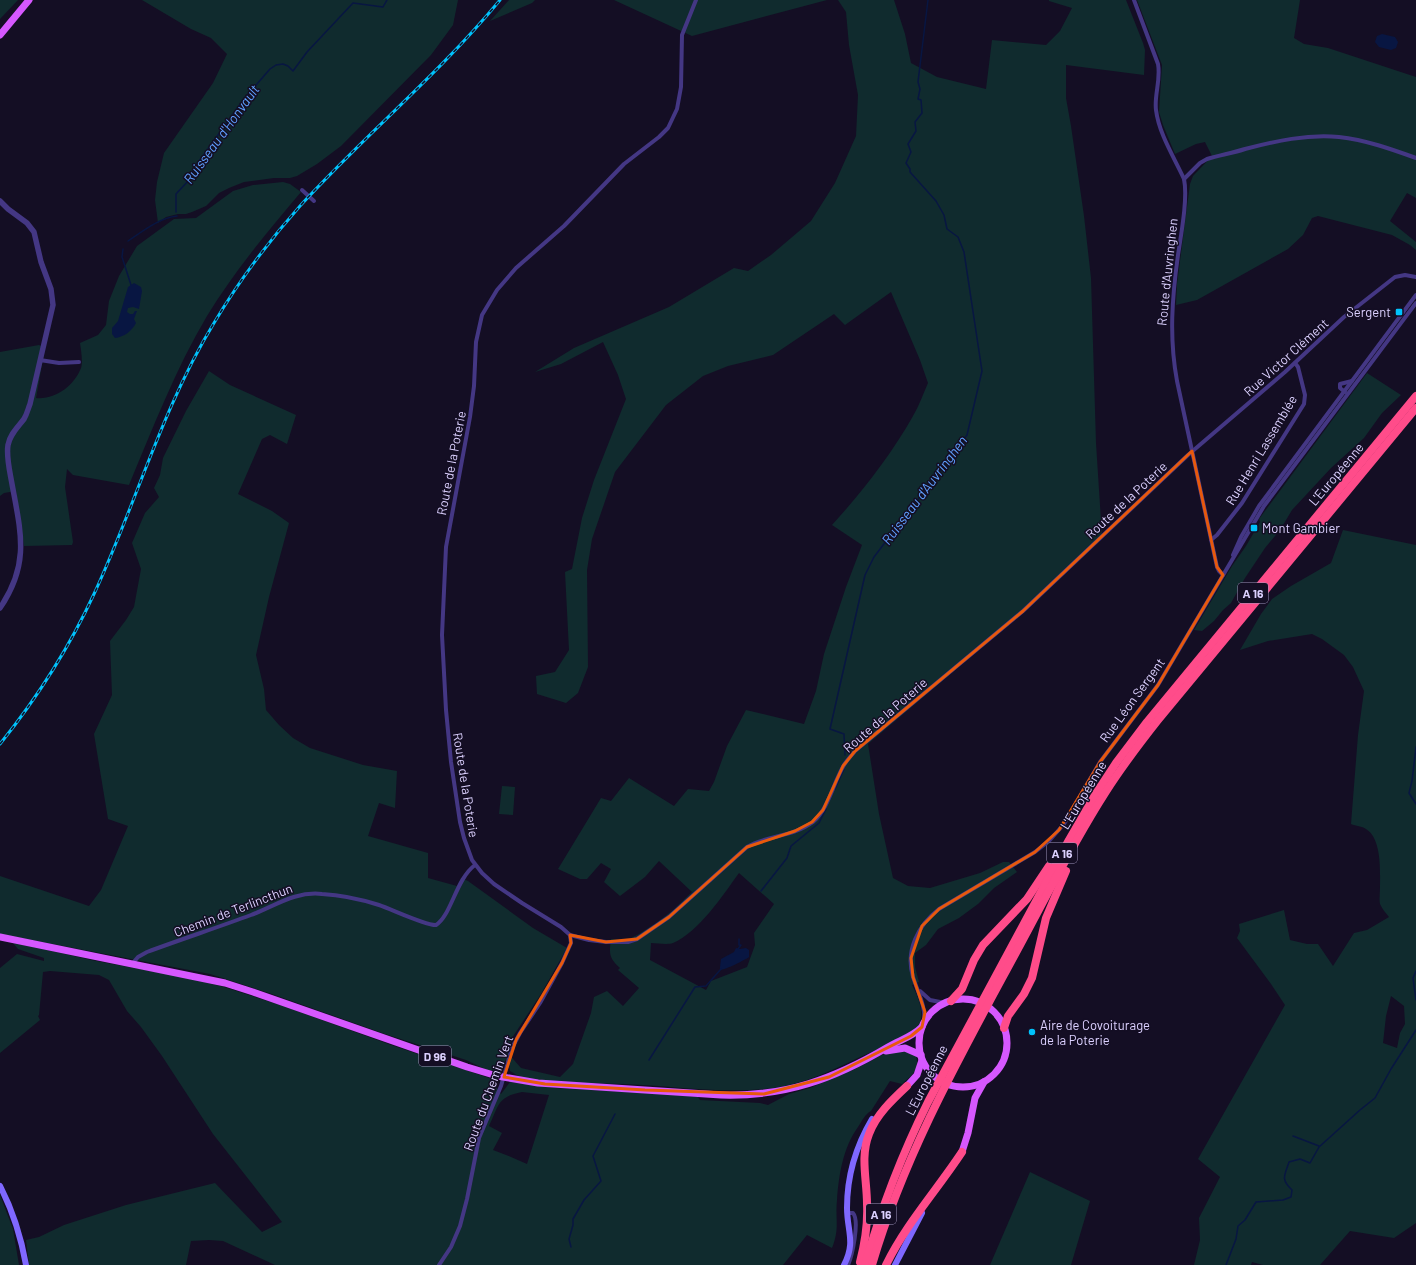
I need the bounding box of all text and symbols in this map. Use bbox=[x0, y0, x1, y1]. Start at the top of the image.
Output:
water label: Ruisseau d'Honvault bbox=[179, 81, 263, 187]
street label: Route d'Auvringhen bbox=[1153, 217, 1181, 327]
place label: Sergent bbox=[1346, 304, 1391, 320]
marker: Sergent bbox=[1394, 307, 1404, 317]
street label: Rue Victor Clément bbox=[1240, 315, 1332, 399]
street label: Rue Henri Lassemblée bbox=[1222, 392, 1300, 508]
street label: Route de la Poterie bbox=[433, 409, 469, 516]
water label: Ruisseau d'Auvringhen bbox=[878, 432, 970, 548]
street label: L'Européenne bbox=[1305, 439, 1367, 509]
street label: Route de la Poterie bbox=[1082, 458, 1170, 542]
place label: Mont Gambier bbox=[1262, 520, 1340, 536]
marker: Mont Gambier bbox=[1249, 523, 1259, 533]
road number: A 16 bbox=[1238, 583, 1268, 603]
street label: Rue Léon Sergent bbox=[1096, 655, 1168, 745]
street label: Route de la Poterie bbox=[840, 674, 930, 756]
street label: Route de la Poterie bbox=[450, 731, 482, 839]
street label: L'Européenne bbox=[1056, 758, 1110, 832]
road number: A 16 bbox=[1047, 843, 1077, 863]
street label: Chemin de Terlincthun bbox=[171, 880, 295, 940]
place label: Aire de Covoiturage de la Poterie bbox=[1040, 1017, 1150, 1048]
marker: Aire de Covoiturage de la Poterie bbox=[1027, 1027, 1037, 1037]
street label: Route du Chemin Vert bbox=[460, 1033, 516, 1153]
street label: L'Européenne bbox=[901, 1042, 951, 1118]
road number: D 96 bbox=[419, 1046, 451, 1066]
road number: A 16 bbox=[866, 1204, 896, 1224]

